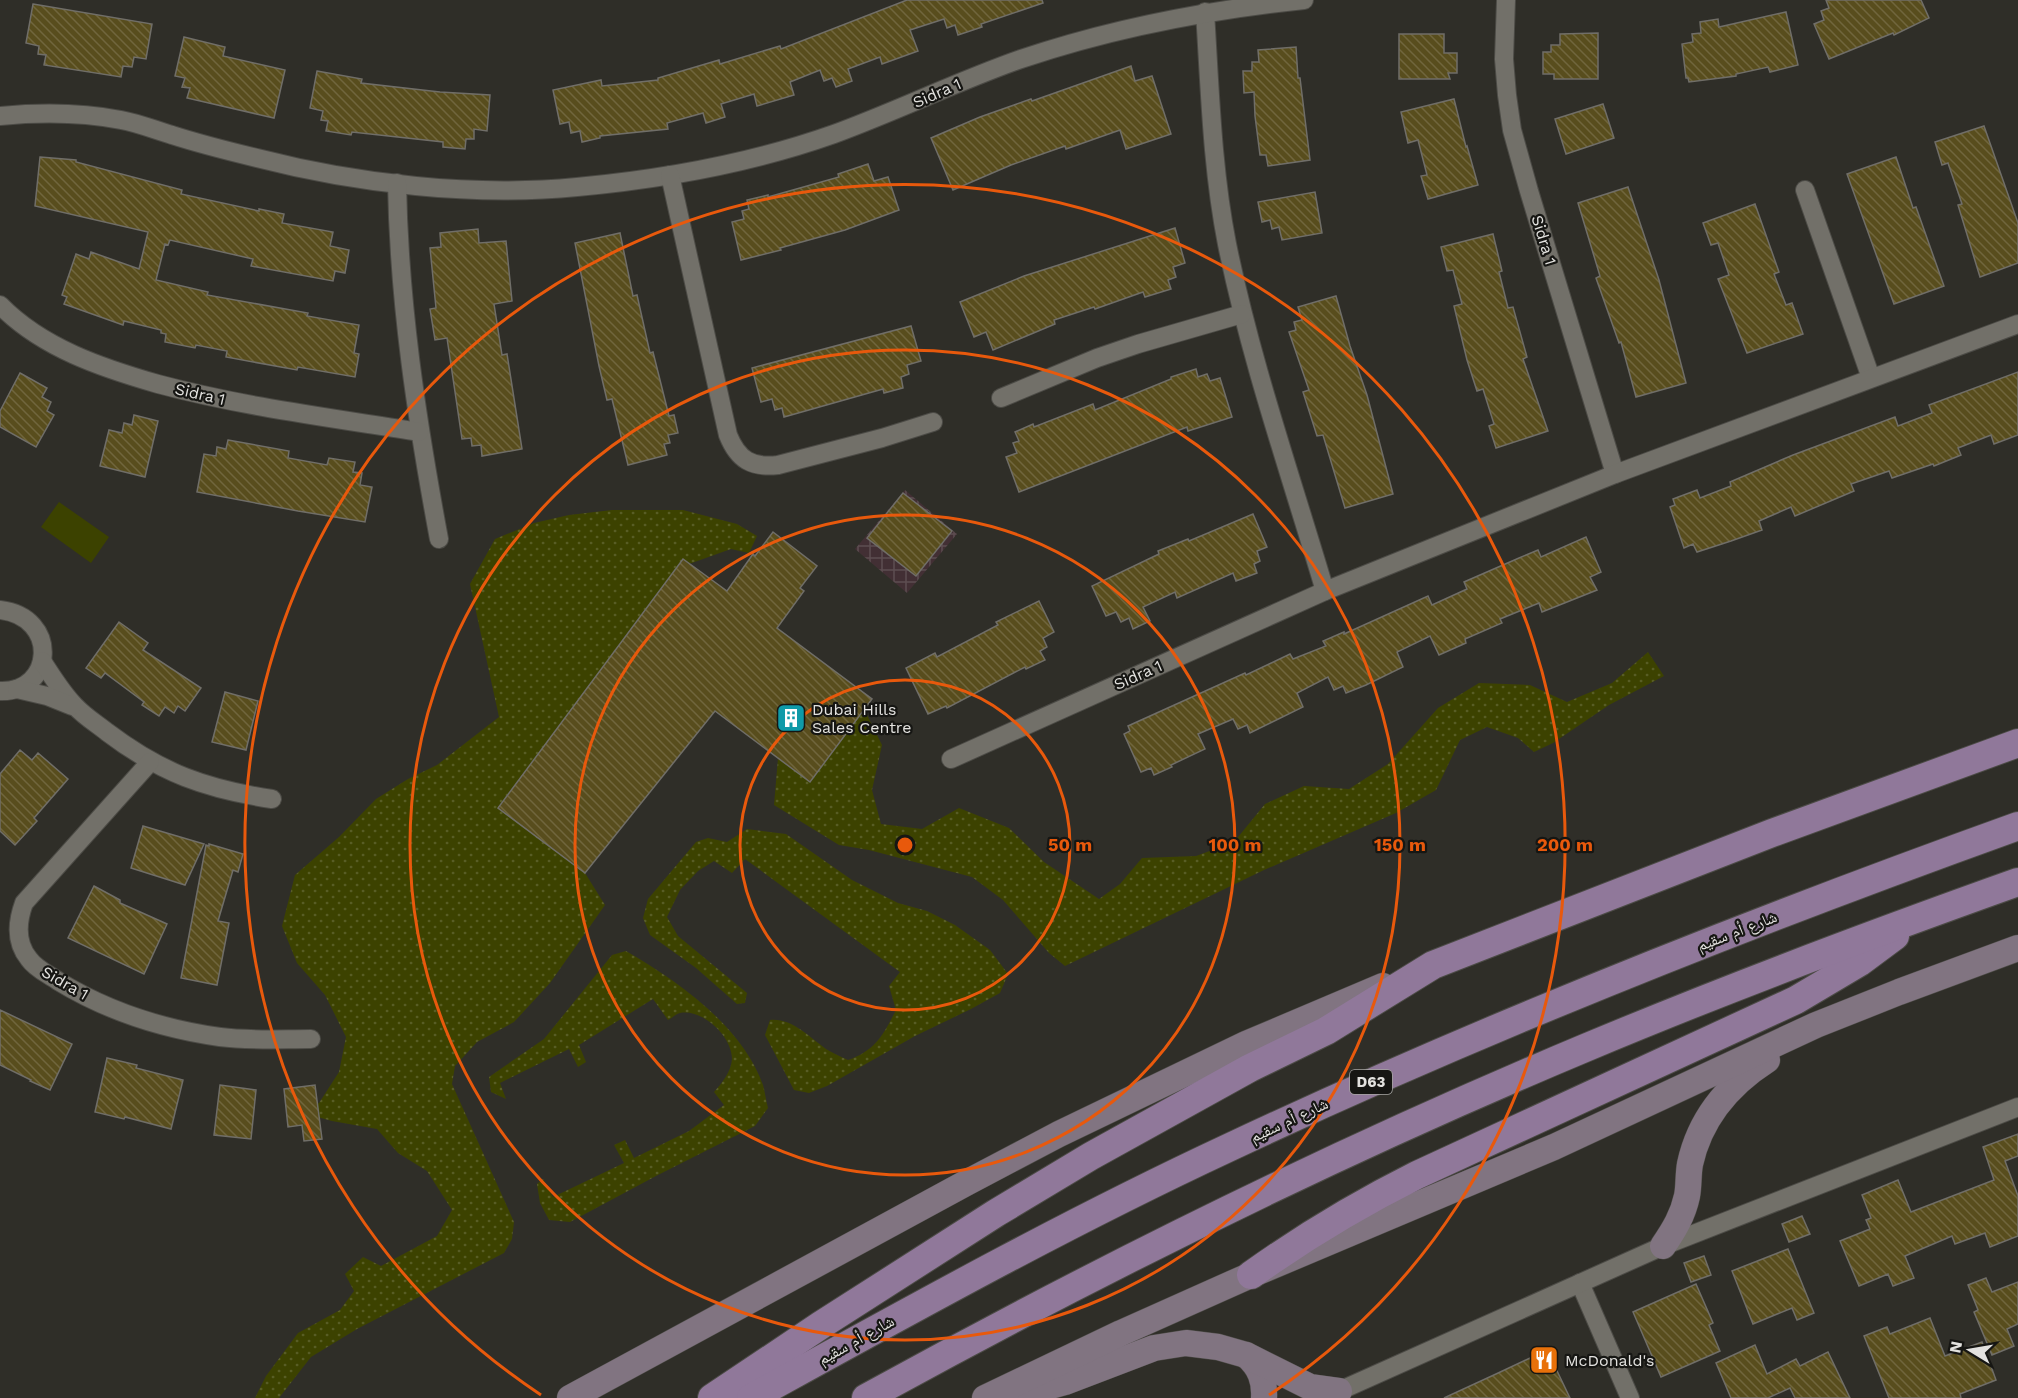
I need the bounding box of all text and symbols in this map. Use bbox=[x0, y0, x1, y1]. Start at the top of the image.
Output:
street label: Sidra 1 bbox=[910, 74, 964, 112]
street label: Sidra 1 bbox=[1527, 213, 1561, 267]
street label: Sidra 1 bbox=[173, 379, 227, 409]
street label: Sidra 1 bbox=[1111, 656, 1165, 694]
place label: Dubai Hills Sales Centre bbox=[812, 700, 911, 737]
building icon: Dubai Hills Sales Centre bbox=[775, 702, 807, 734]
text: 50 m bbox=[1048, 834, 1092, 855]
text: 100 m bbox=[1208, 834, 1262, 855]
text: 150 m bbox=[1374, 834, 1426, 855]
text: 200 m bbox=[1537, 834, 1593, 855]
centre of rings bbox=[895, 835, 915, 855]
street label: شارع أم سقيم bbox=[1694, 907, 1780, 956]
street label: Sidra 1 bbox=[38, 962, 92, 1004]
road number: D63 bbox=[1350, 1070, 1392, 1094]
street label: شارع أم سقيم bbox=[1247, 1094, 1331, 1147]
street label: شارع أم سقيم bbox=[815, 1311, 898, 1370]
north arrow bbox=[1940, 1320, 2000, 1380]
text: N bbox=[1945, 1340, 1966, 1355]
restaurant icon: McDonald's bbox=[1528, 1344, 1560, 1376]
place label: McDonald's bbox=[1565, 1351, 1655, 1370]

